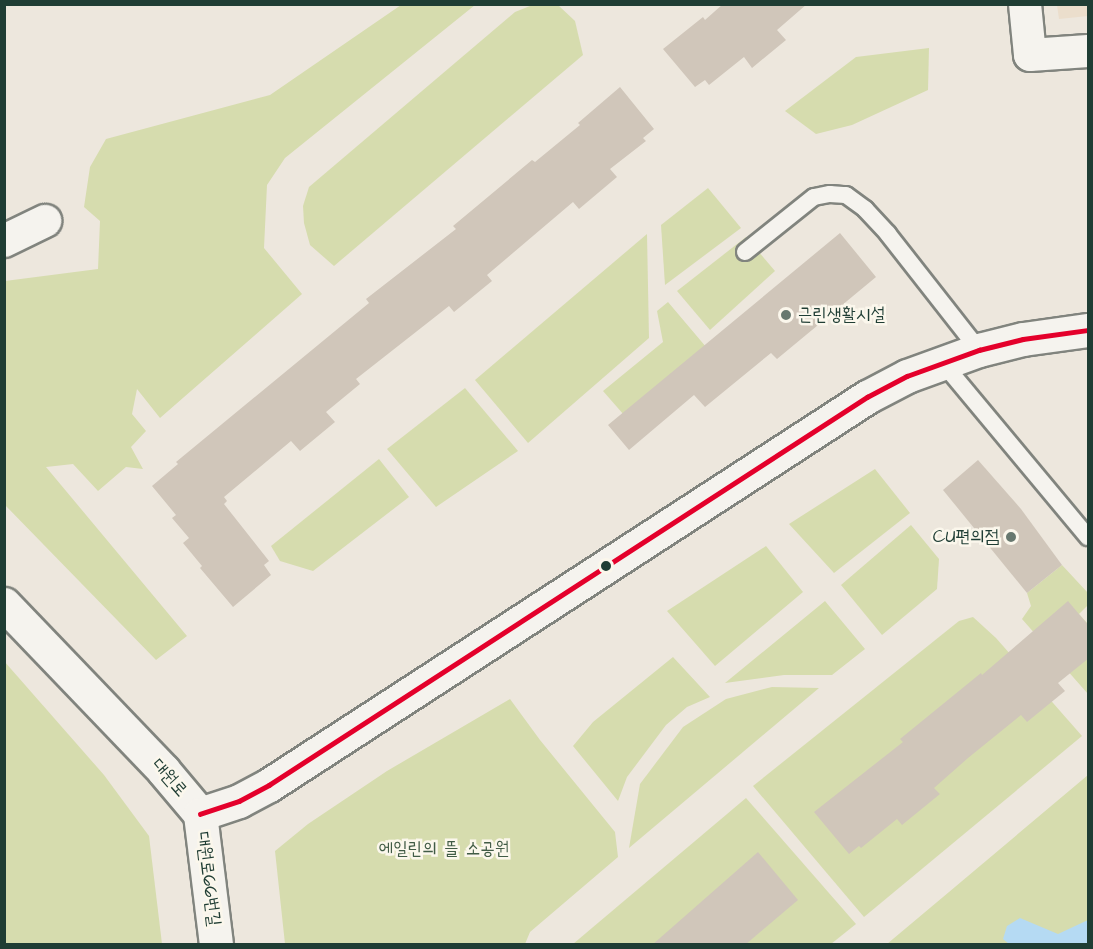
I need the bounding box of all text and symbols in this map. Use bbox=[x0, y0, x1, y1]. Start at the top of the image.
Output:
place label: 근린생활시설 bbox=[798, 304, 885, 326]
marker: 근린생활시설 bbox=[779, 308, 793, 322]
place label: CU편의점 bbox=[933, 526, 999, 548]
marker: CU편의점 bbox=[1004, 530, 1018, 544]
unlabelled marker bbox=[600, 560, 612, 572]
street label: 대원로 bbox=[147, 755, 191, 801]
street label: 대원로66번길 bbox=[191, 831, 225, 927]
park label: 에일린의 뜰 소공원 bbox=[379, 838, 509, 860]

